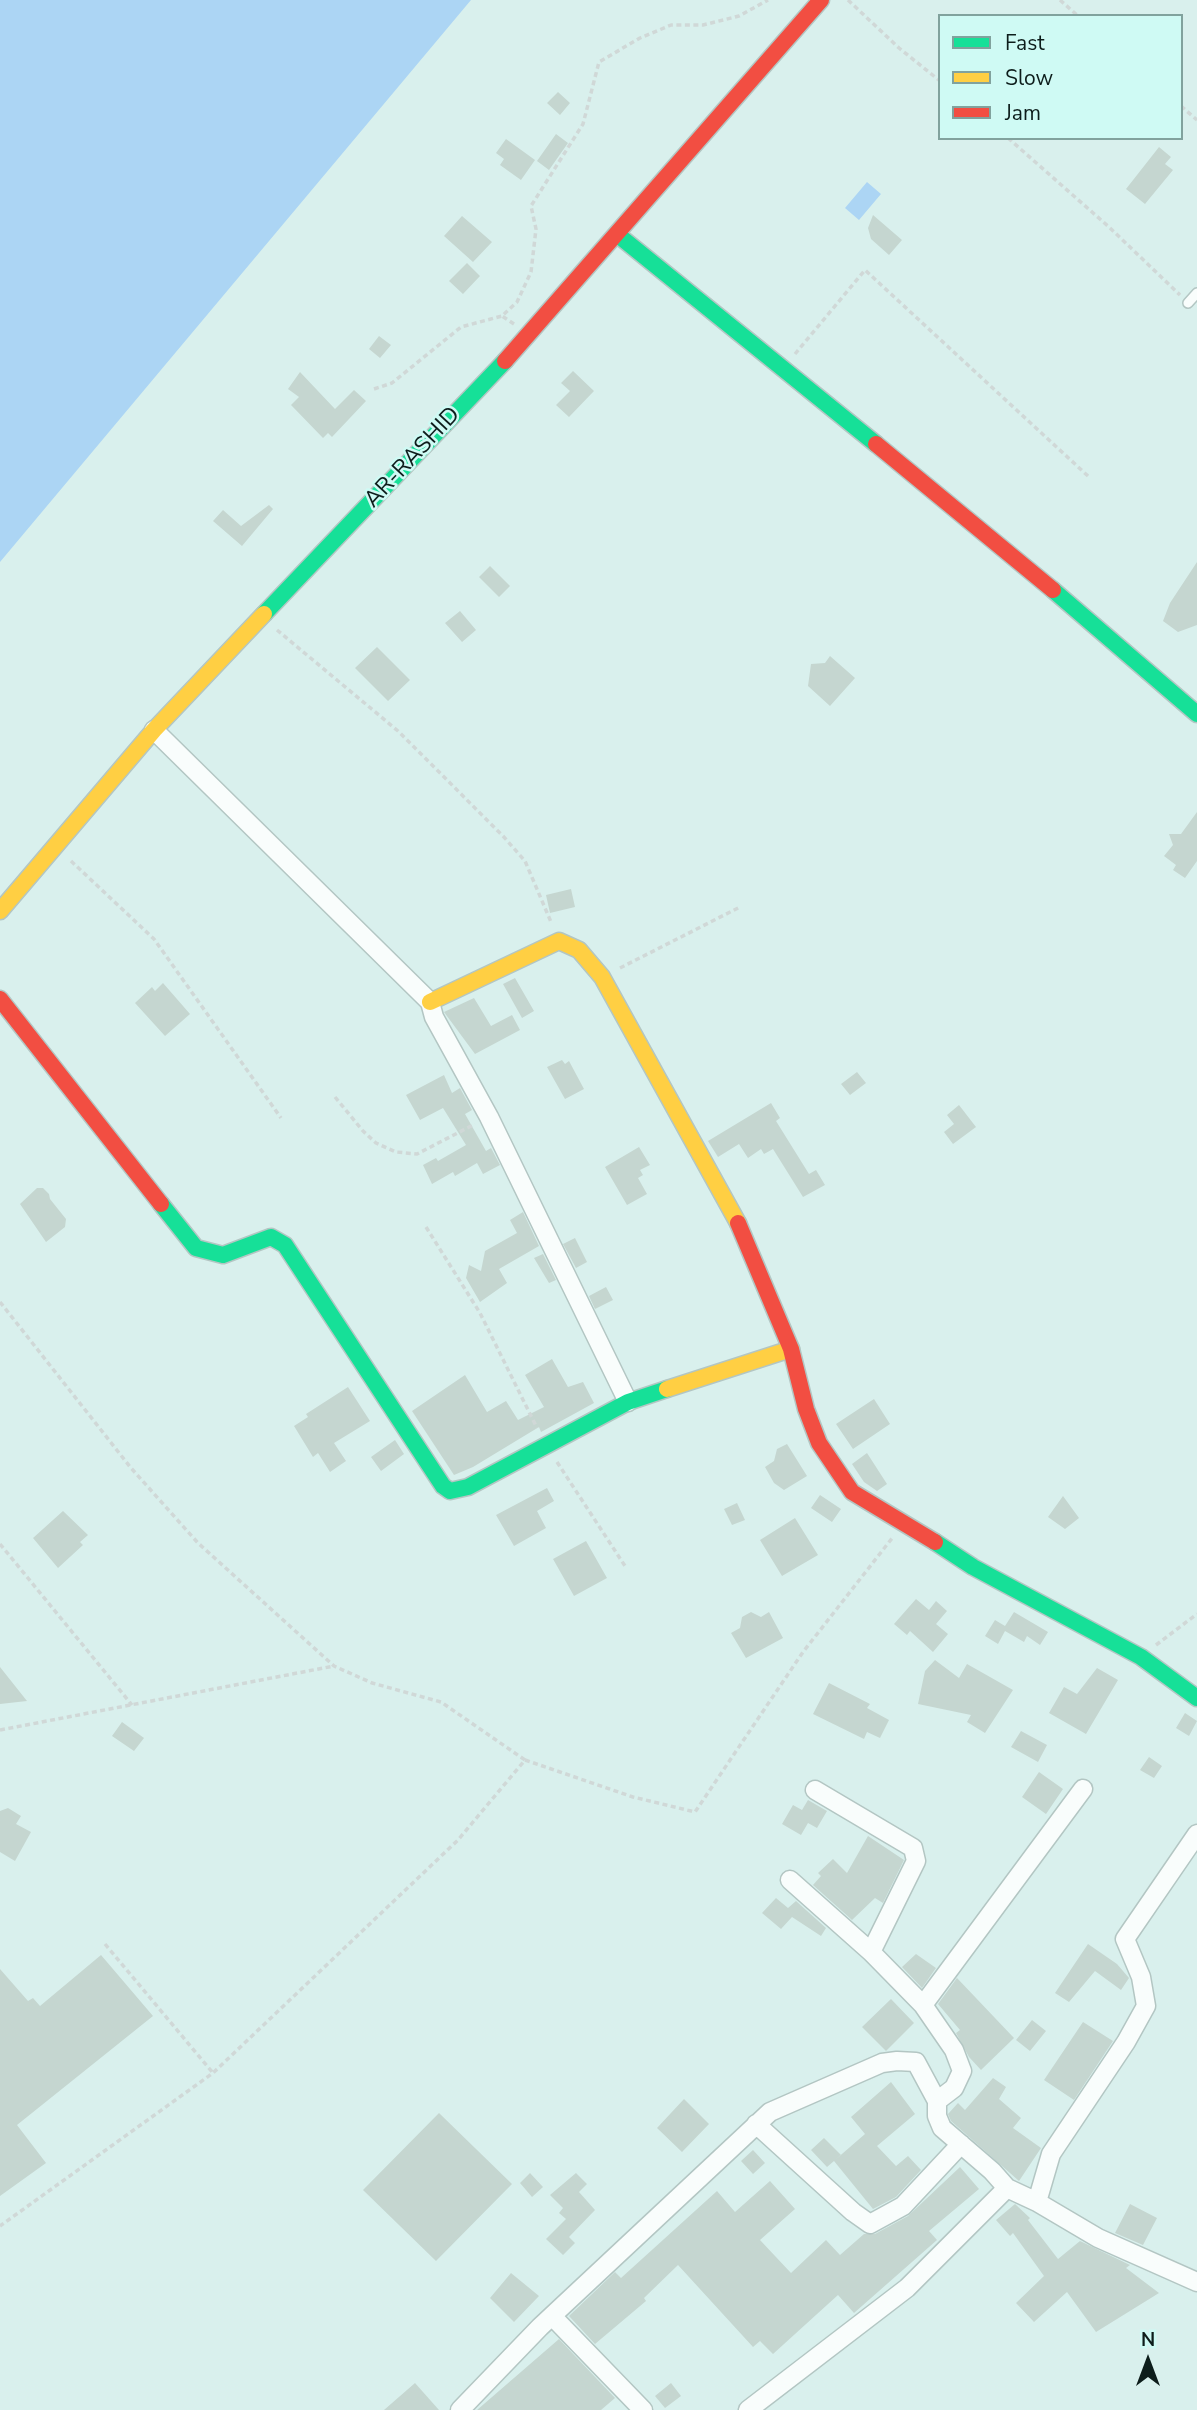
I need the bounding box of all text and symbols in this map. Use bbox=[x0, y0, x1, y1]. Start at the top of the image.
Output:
legend bbox=[938, 14, 1183, 140]
text: Fast bbox=[1005, 29, 1045, 57]
text: Slow bbox=[1005, 64, 1053, 92]
text: Jam bbox=[1005, 99, 1041, 127]
street label: AR-RASHID bbox=[359, 402, 467, 514]
north arrow bbox=[1113, 2326, 1183, 2396]
text: N bbox=[1141, 2327, 1155, 2353]

